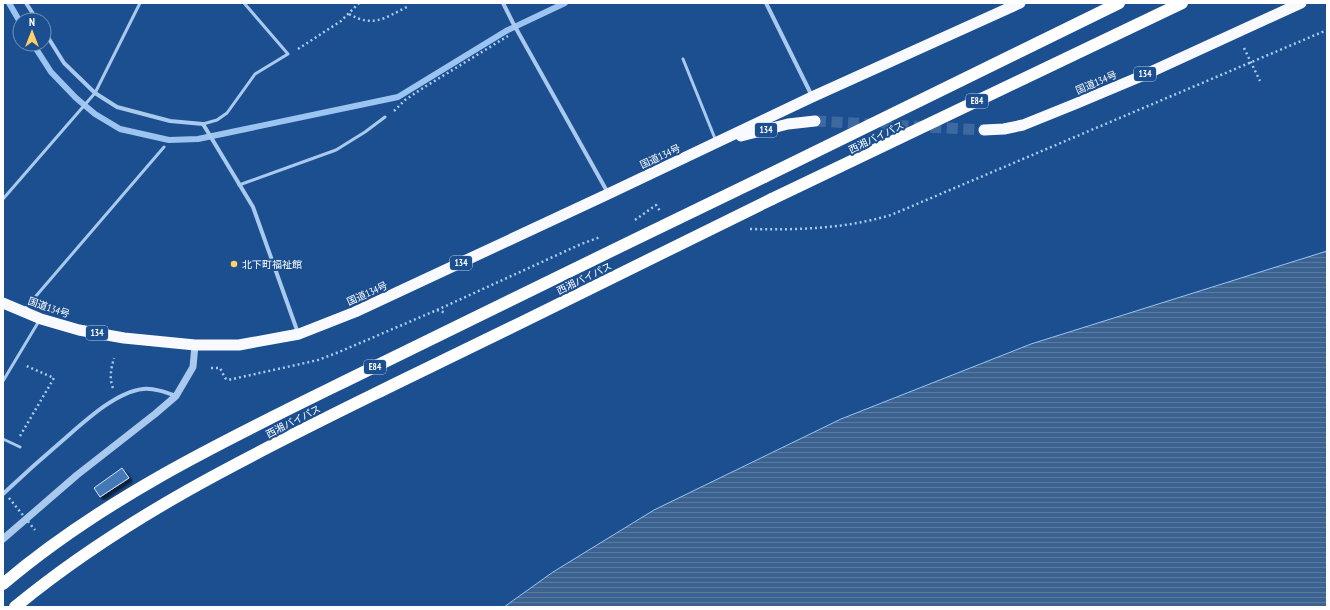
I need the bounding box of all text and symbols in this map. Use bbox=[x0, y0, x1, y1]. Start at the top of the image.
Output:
north arrow bbox=[12, 12, 52, 52]
text: N bbox=[29, 15, 35, 29]
road number: 134 bbox=[1134, 67, 1156, 81]
street label: 国道134号 bbox=[1074, 68, 1119, 97]
road number: E84 bbox=[966, 94, 988, 108]
street label: 西湘バイパス bbox=[846, 118, 906, 156]
road number: 134 bbox=[755, 123, 777, 137]
street label: 国道134号 bbox=[638, 141, 683, 172]
road number: 134 bbox=[450, 256, 472, 270]
place label: 北下町福祉館 bbox=[242, 258, 302, 271]
marker: 北下町福祉館 bbox=[229, 259, 239, 269]
street label: 西湘バイパス bbox=[554, 259, 614, 297]
street label: 国道134号 bbox=[345, 279, 390, 308]
street label: 国道134号 bbox=[26, 294, 72, 321]
road number: 134 bbox=[86, 326, 108, 340]
road number: E84 bbox=[364, 360, 386, 374]
street label: 西湘バイパス bbox=[264, 402, 323, 441]

